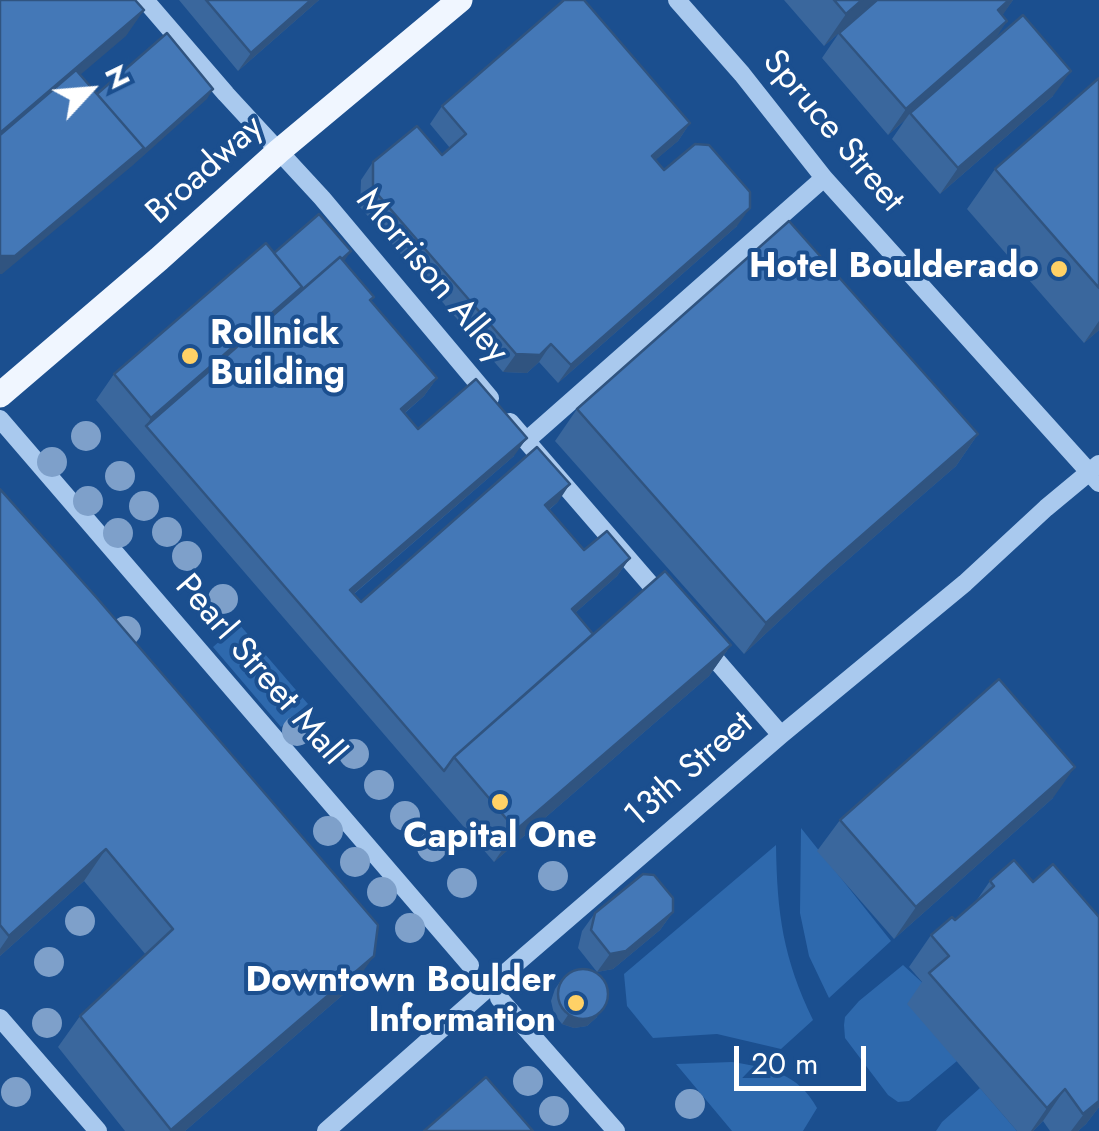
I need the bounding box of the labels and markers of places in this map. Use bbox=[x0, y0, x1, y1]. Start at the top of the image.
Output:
place label: Hotel Boulderado bbox=[749, 248, 1039, 290]
marker: Hotel Boulderado bbox=[1048, 258, 1070, 280]
place label: Rollnick Building bbox=[210, 315, 345, 397]
marker: Rollnick Building bbox=[179, 345, 201, 367]
marker: Capital One bbox=[489, 791, 511, 813]
place label: Capital One bbox=[403, 818, 597, 860]
place label: Downtown Boulder Information bbox=[245, 962, 556, 1044]
marker: Downtown Boulder Information bbox=[565, 992, 587, 1014]

